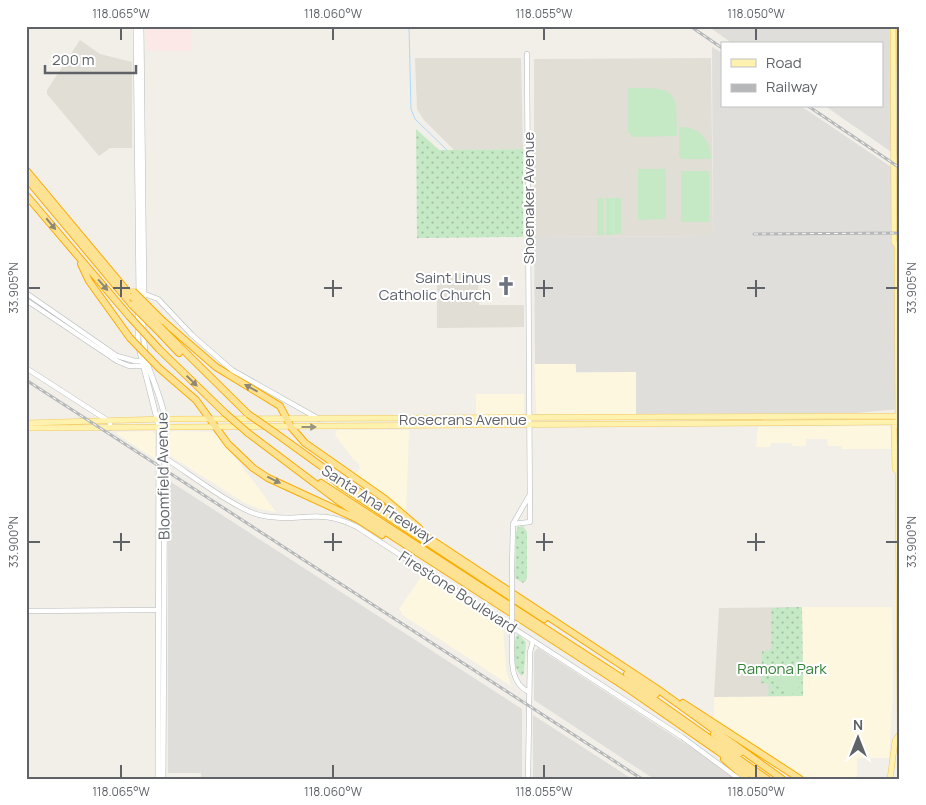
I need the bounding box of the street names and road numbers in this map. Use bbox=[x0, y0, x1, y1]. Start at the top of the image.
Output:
street label: Shoemaker Avenue bbox=[518, 132, 539, 264]
street label: Rosecrans Avenue bbox=[399, 409, 527, 430]
street label: Bloomfield Avenue bbox=[151, 412, 175, 540]
street label: Santa Ana Freeway bbox=[318, 460, 439, 548]
street label: Firestone Boulevard bbox=[395, 546, 521, 638]

